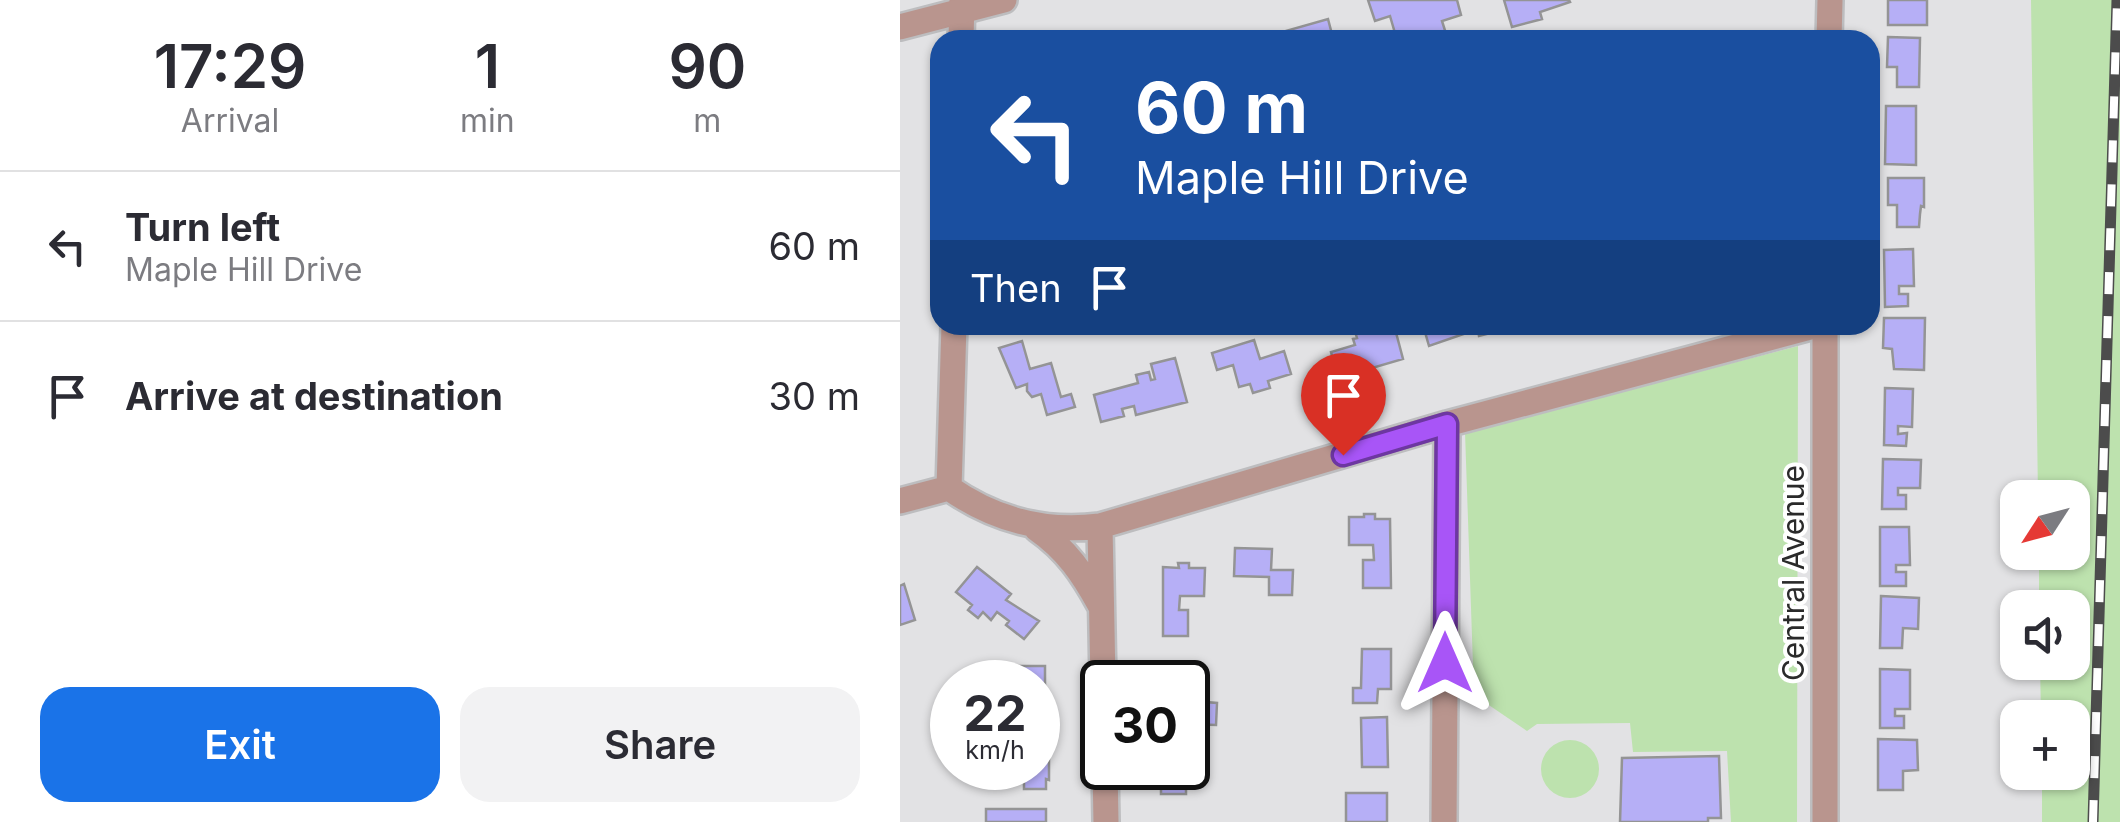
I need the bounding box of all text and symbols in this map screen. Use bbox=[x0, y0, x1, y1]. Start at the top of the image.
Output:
text: 17:29 bbox=[154, 30, 306, 102]
text: 1 bbox=[475, 30, 500, 102]
text: 90 bbox=[668, 30, 746, 102]
text: 60 m bbox=[1135, 65, 1308, 150]
icon: left bbox=[970, 70, 1100, 200]
text: Arrival bbox=[181, 101, 279, 140]
text: min bbox=[460, 101, 515, 140]
text: m bbox=[693, 101, 721, 140]
text: Maple Hill Drive bbox=[1135, 150, 1469, 205]
text: Turn left bbox=[125, 204, 280, 250]
icon: left bbox=[40, 219, 95, 274]
text: 60 m bbox=[768, 223, 860, 269]
text: Maple Hill Drive bbox=[125, 250, 362, 289]
icon: arrive bbox=[1082, 260, 1137, 315]
text: Then bbox=[970, 265, 1062, 311]
pin bbox=[1301, 353, 1386, 456]
icon: arrive bbox=[1316, 368, 1371, 423]
icon: arrive bbox=[40, 369, 95, 424]
text: Arrive at destination bbox=[125, 373, 503, 419]
text: 30 m bbox=[769, 373, 860, 419]
street label: Central Avenue bbox=[1775, 465, 1811, 681]
north arrow bbox=[2000, 480, 2090, 570]
map controls bbox=[2000, 480, 2090, 790]
button: sound bbox=[2000, 590, 2090, 680]
position arrow bbox=[1393, 611, 1497, 715]
speed limit sign: 30 bbox=[1080, 660, 1210, 790]
text: 22 bbox=[964, 683, 1027, 743]
button: Exit bbox=[40, 687, 440, 802]
button: Share bbox=[460, 687, 860, 802]
button: + bbox=[2000, 700, 2090, 790]
text: km/h bbox=[965, 735, 1025, 765]

